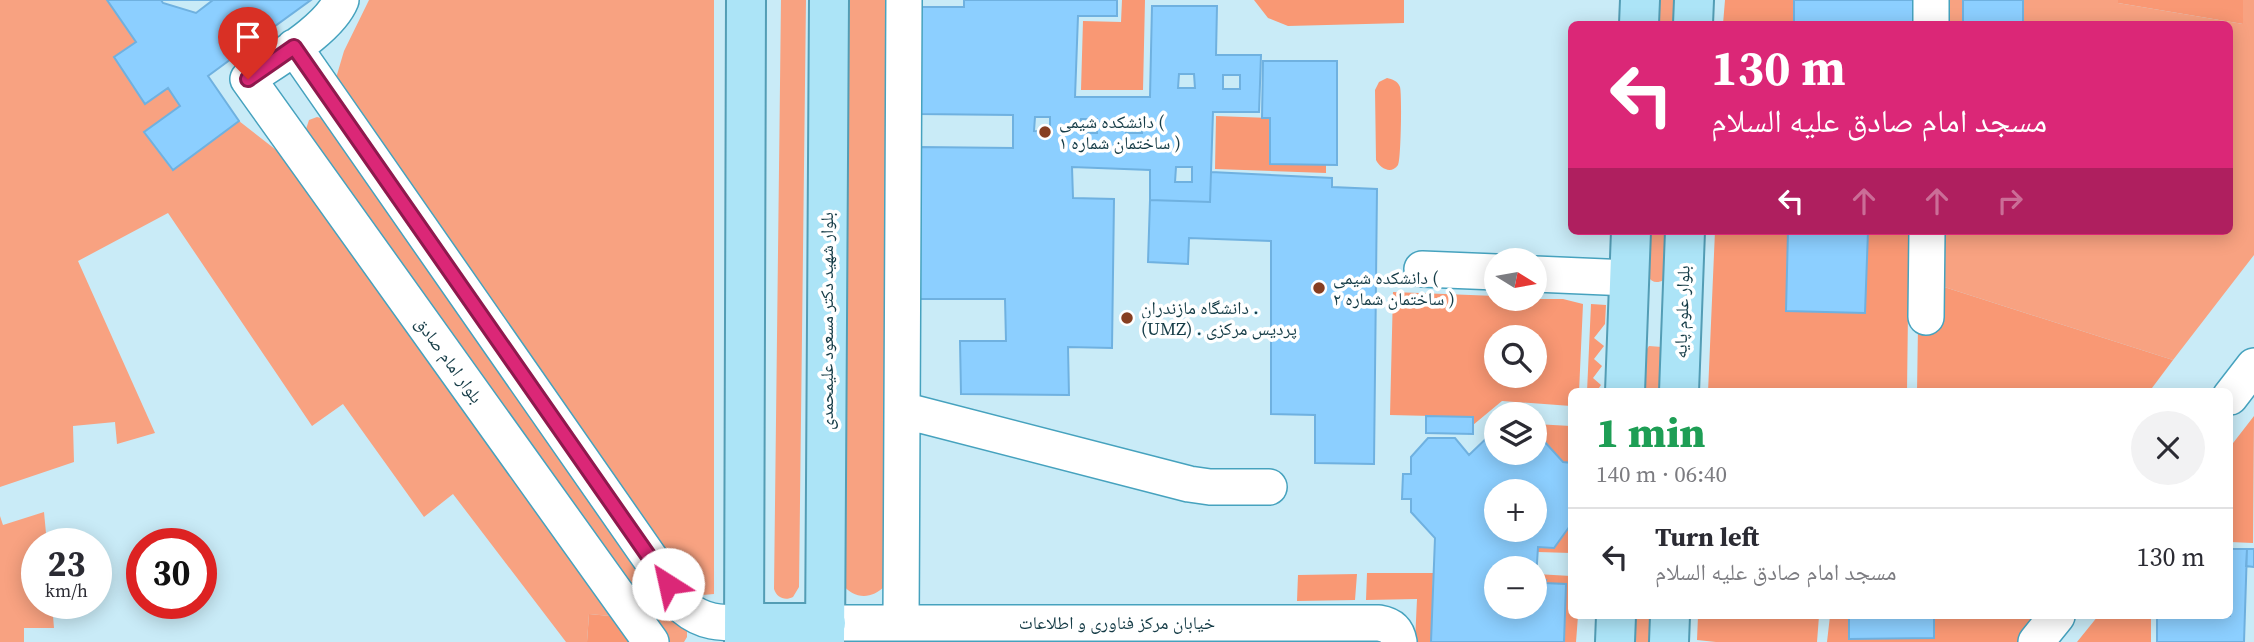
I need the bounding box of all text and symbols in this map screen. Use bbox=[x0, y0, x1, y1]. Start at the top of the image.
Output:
pin bbox=[218, 7, 278, 79]
icon: arrive bbox=[229, 18, 267, 56]
text: 130 m bbox=[1711, 34, 1846, 101]
icon: left bbox=[1596, 49, 1687, 140]
text: مسجد امام صادق علیه السلام bbox=[1711, 99, 2047, 143]
place label: دانشکده شیمی ( ساختمان شماره ۱ ) bbox=[1059, 109, 1181, 155]
marker: دانشکده شیمی ( ساختمان شماره ۱ ) bbox=[1037, 124, 1053, 140]
icon: left bbox=[1772, 182, 1810, 220]
icon: ahead bbox=[1845, 182, 1883, 220]
icon: ahead bbox=[1918, 182, 1956, 220]
icon: right bbox=[1991, 182, 2029, 220]
street label: بلوار شهید دکتر مسعود علیمحمدی bbox=[814, 212, 839, 430]
north arrow bbox=[1484, 248, 1547, 312]
map controls bbox=[1484, 248, 1547, 619]
place label: دانشکده شیمی ( ساختمان شماره ۲ ) bbox=[1333, 265, 1455, 311]
street label: بلوار علوم پایه bbox=[1667, 265, 1696, 359]
marker: دانشکده شیمی ( ساختمان شماره ۲ ) bbox=[1311, 280, 1327, 296]
place label: دانشگاه مازندران . (UMZ) . پردیس مرکزی bbox=[1141, 295, 1297, 341]
marker: دانشگاه مازندران . (UMZ) . پردیس مرکزی bbox=[1119, 310, 1135, 326]
street label: بلوار امام صادق bbox=[410, 311, 489, 408]
button: search bbox=[1484, 325, 1547, 388]
button: layers bbox=[1484, 402, 1547, 465]
text: 1 min bbox=[1596, 403, 1706, 461]
button: close bbox=[2131, 411, 2205, 485]
text: 140 m · 06:40 bbox=[1596, 458, 1727, 490]
button: + bbox=[1484, 479, 1547, 542]
text: Turn left bbox=[1655, 519, 1759, 555]
speed limit sign: 30 bbox=[126, 528, 217, 619]
icon: left bbox=[1596, 538, 1634, 576]
text: 130 m bbox=[2137, 539, 2205, 575]
text: 23 bbox=[48, 540, 85, 588]
position arrow bbox=[631, 547, 705, 621]
button: − bbox=[1484, 556, 1547, 619]
text: مسجد امام صادق علیه السلام bbox=[1655, 556, 1897, 588]
text: km/h bbox=[45, 578, 88, 603]
street label: خیابان مرکز فناوری و اطلاعات bbox=[1019, 610, 1215, 635]

